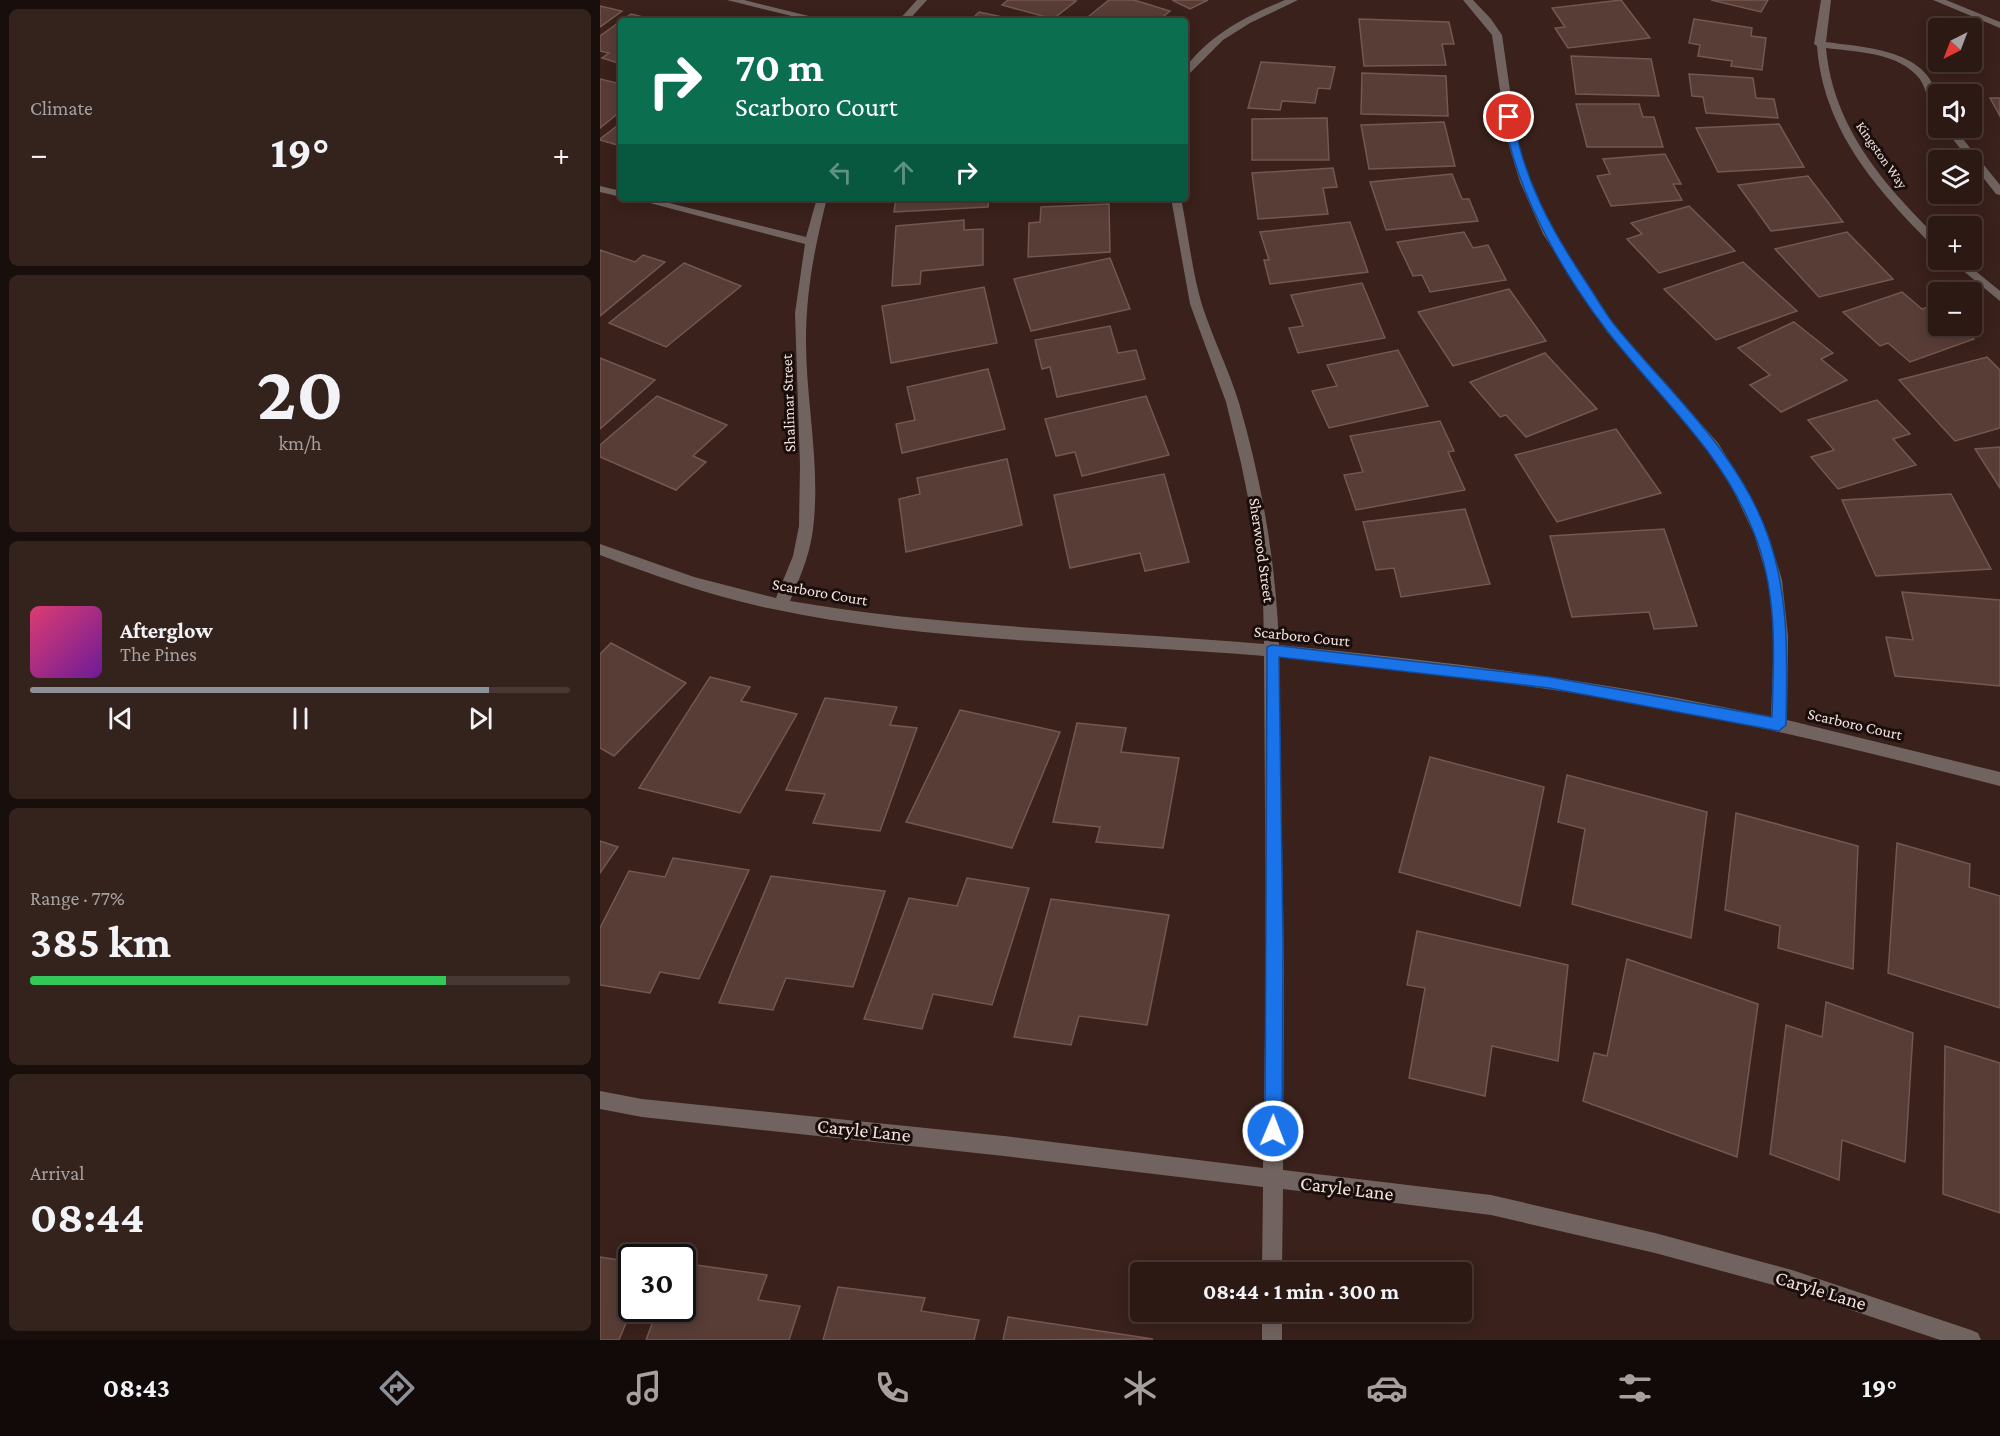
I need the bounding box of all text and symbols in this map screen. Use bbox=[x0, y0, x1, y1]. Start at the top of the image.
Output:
north arrow bbox=[1928, 18, 1982, 72]
map controls bbox=[1928, 18, 1982, 336]
icon: right bbox=[636, 42, 714, 120]
text: 70 m bbox=[735, 43, 824, 90]
button: sound bbox=[1928, 84, 1982, 138]
pin bbox=[1483, 91, 1534, 142]
text: Scarboro Court bbox=[735, 92, 898, 122]
text: Climate bbox=[30, 97, 93, 119]
icon: arrive bbox=[1492, 100, 1525, 133]
street label: Kingston Way bbox=[1853, 118, 1911, 192]
text: 19° bbox=[271, 127, 329, 177]
text: − bbox=[30, 135, 47, 172]
text: + bbox=[553, 135, 570, 172]
button: layers bbox=[1928, 150, 1982, 204]
icon: left bbox=[824, 156, 857, 189]
icon: ahead bbox=[887, 156, 920, 189]
icon: right bbox=[950, 156, 983, 189]
button: + bbox=[1928, 216, 1982, 270]
button: − bbox=[1928, 282, 1982, 336]
text: 20 bbox=[256, 349, 344, 436]
street label: Shalimar Street bbox=[778, 353, 798, 452]
text: km/h bbox=[278, 432, 322, 454]
street label: Sherwood Street bbox=[1246, 497, 1278, 604]
street label: Scarboro Court bbox=[771, 575, 870, 609]
text: Afterglow bbox=[120, 618, 213, 643]
street label: Scarboro Court bbox=[1253, 623, 1351, 650]
text: The Pines bbox=[120, 643, 197, 665]
icon: previous bbox=[104, 702, 137, 735]
icon: pause bbox=[284, 702, 317, 735]
icon: next bbox=[464, 702, 497, 735]
street label: Scarboro Court bbox=[1806, 705, 1905, 743]
text: Range · 77% bbox=[30, 887, 125, 909]
text: 385 km bbox=[30, 917, 171, 967]
position arrow bbox=[1241, 1099, 1305, 1163]
street label: Caryle Lane bbox=[816, 1114, 912, 1147]
text: Arrival bbox=[30, 1162, 84, 1184]
street label: Caryle Lane bbox=[1299, 1171, 1395, 1206]
text: 08:44 bbox=[30, 1192, 145, 1242]
speed limit sign: 30 bbox=[618, 1244, 696, 1322]
street label: Caryle Lane bbox=[1773, 1266, 1869, 1315]
text: 08:44 · 1 min · 300 m bbox=[1203, 1279, 1399, 1304]
icon: directions bbox=[376, 1367, 418, 1409]
icon: music bbox=[623, 1367, 665, 1409]
icon: phone bbox=[871, 1367, 913, 1409]
icon: climate bbox=[1119, 1367, 1161, 1409]
icon: car bbox=[1366, 1367, 1408, 1409]
icon: filters bbox=[1614, 1367, 1656, 1409]
text: 08:43 bbox=[103, 1373, 170, 1403]
text: 19° bbox=[1862, 1373, 1897, 1403]

